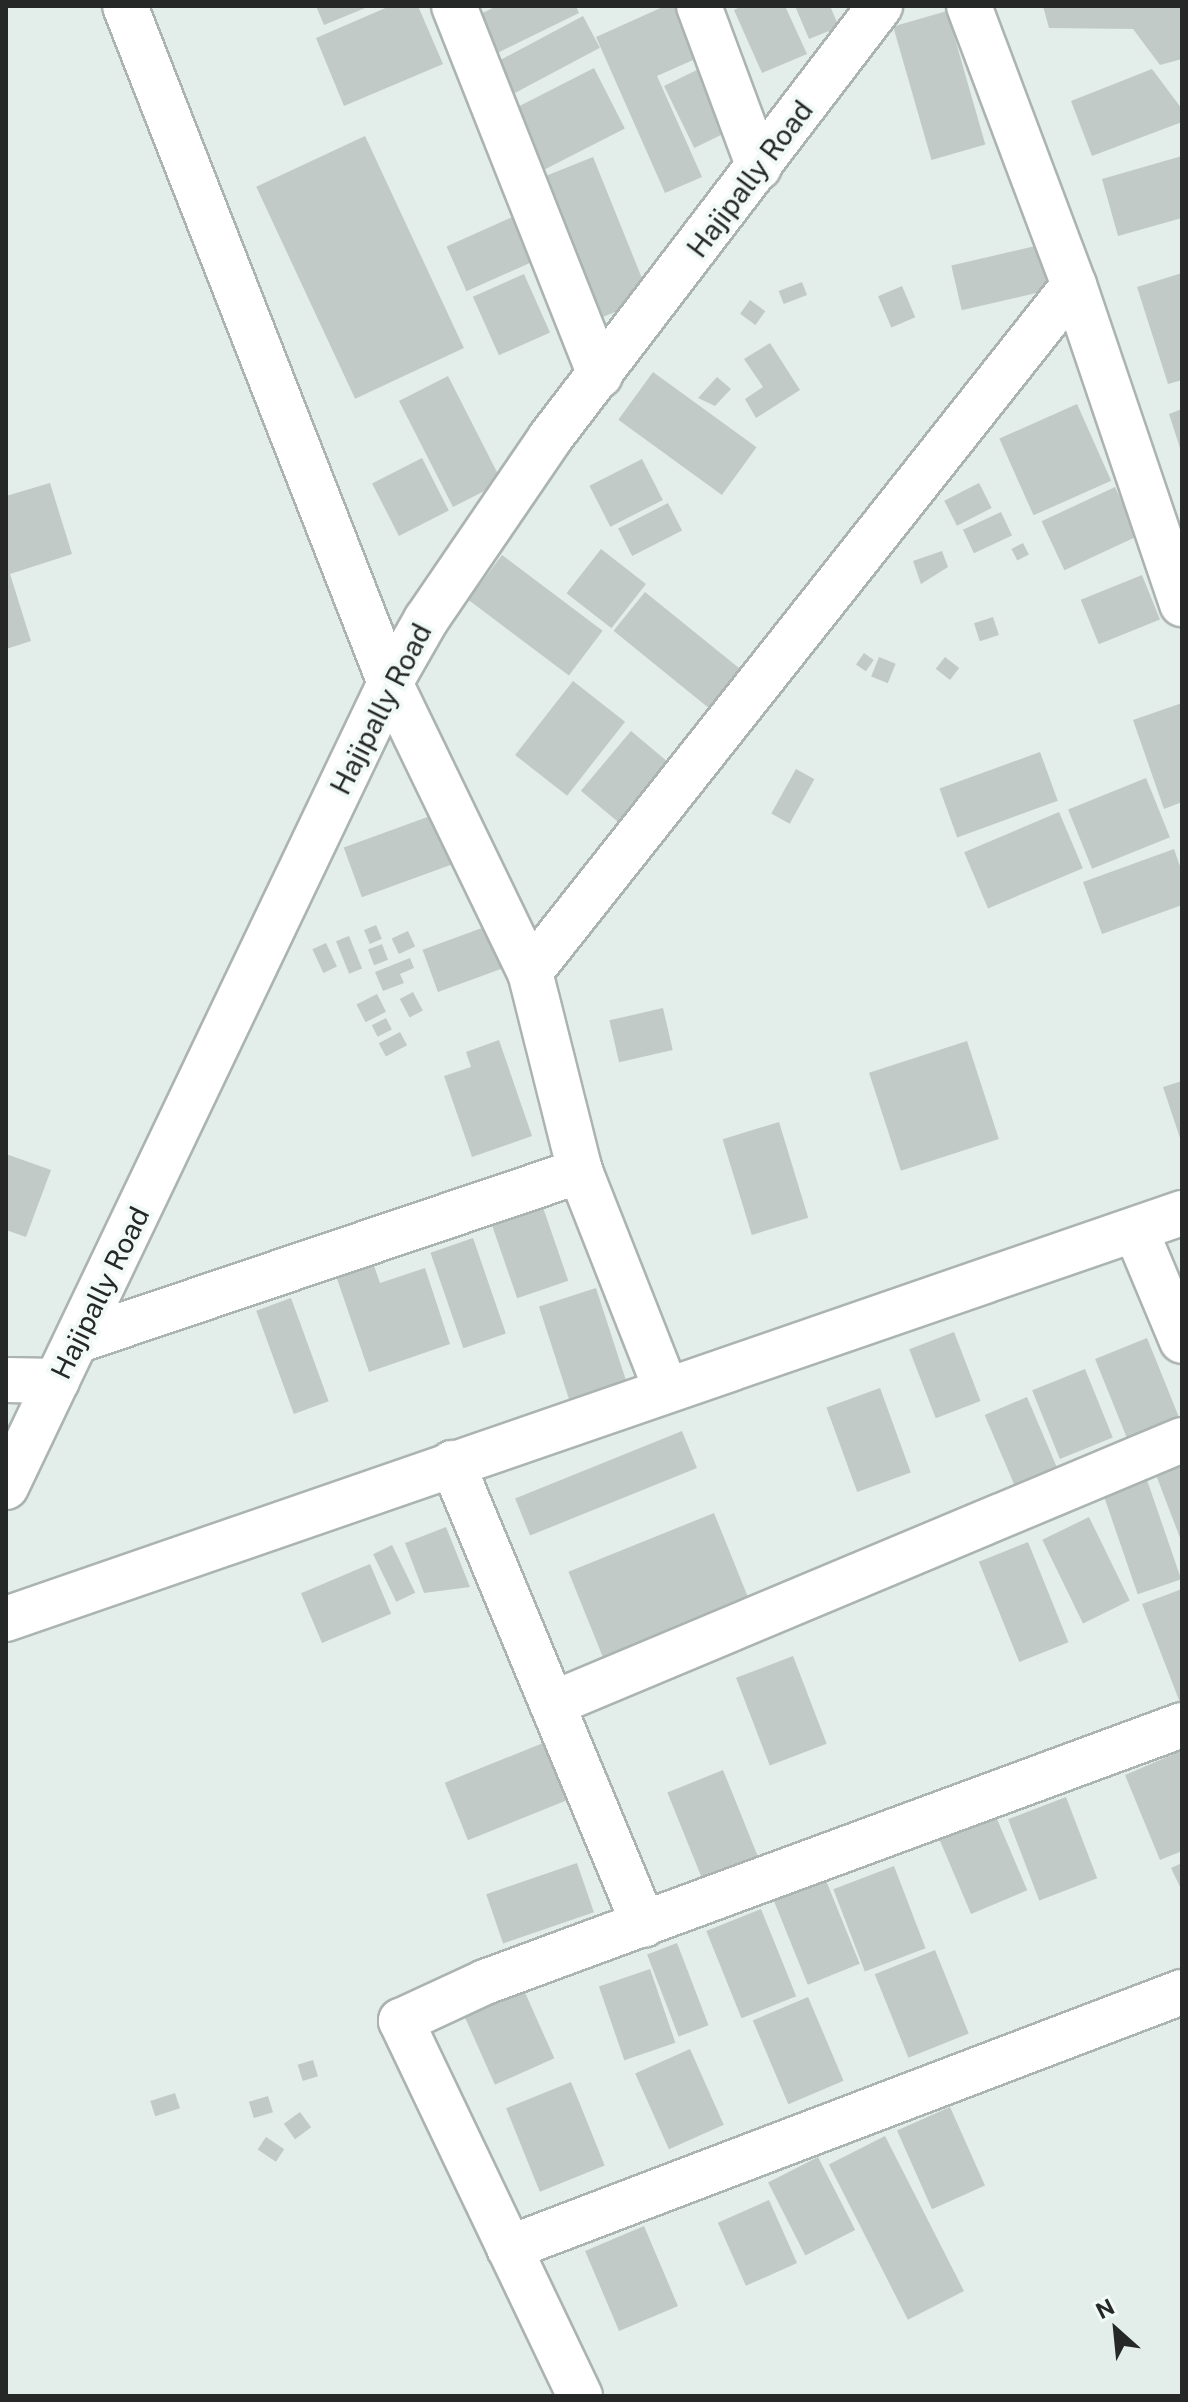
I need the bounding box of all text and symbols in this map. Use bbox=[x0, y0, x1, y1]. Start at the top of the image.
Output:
street label: Hajipally Road bbox=[680, 94, 820, 264]
street label: Hajipally Road bbox=[323, 618, 439, 800]
street label: Hajipally Road bbox=[44, 1201, 156, 1385]
north arrow bbox=[1076, 2290, 1156, 2370]
text: N bbox=[1092, 2293, 1119, 2324]

